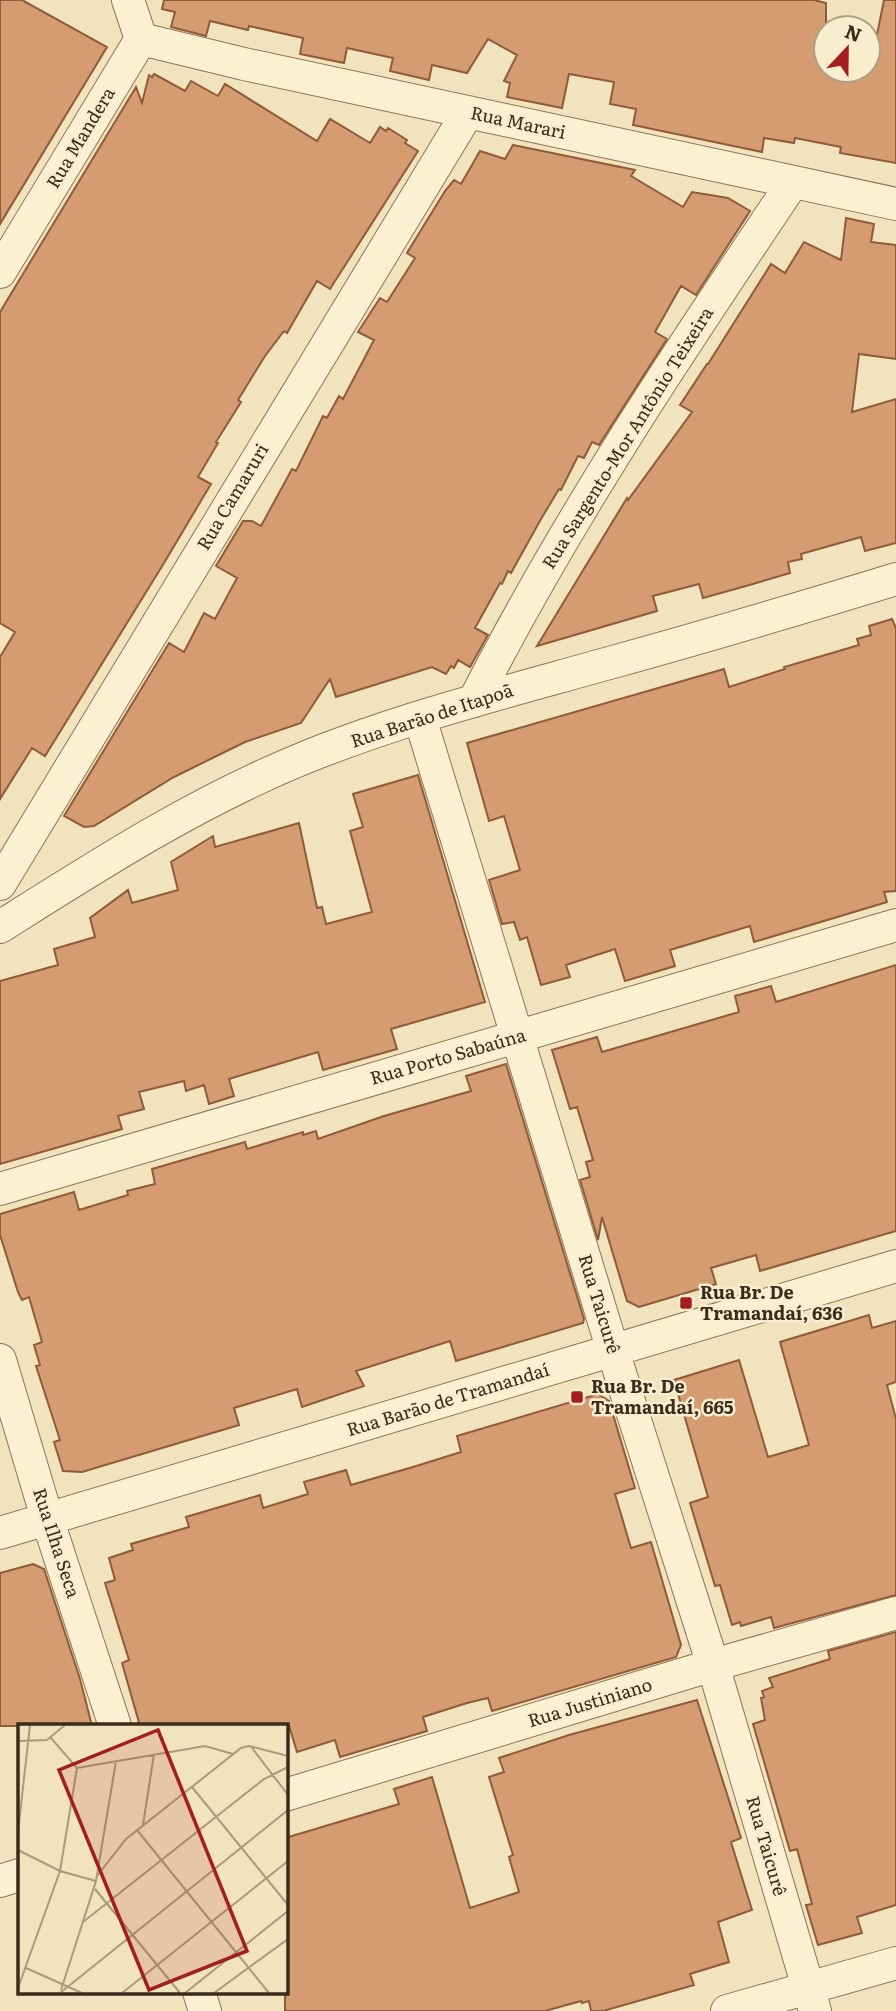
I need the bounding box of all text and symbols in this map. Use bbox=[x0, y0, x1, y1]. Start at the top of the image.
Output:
north arrow bbox=[812, 14, 882, 84]
text: N bbox=[841, 16, 866, 48]
street label: Rua Mandera bbox=[39, 81, 121, 193]
street label: Rua Marari bbox=[468, 98, 568, 145]
street label: Rua Sargento-Mor Antônio Teixeira bbox=[535, 301, 719, 574]
street label: Rua Camaruri bbox=[189, 438, 274, 555]
street label: Rua Barão de Itapoã bbox=[347, 675, 517, 754]
street label: Rua Porto Sabaúna bbox=[366, 1020, 529, 1091]
street label: Rua Taicurê bbox=[573, 1250, 628, 1357]
place label: Rua Br. De Tramandaí, 636 bbox=[700, 1278, 843, 1326]
marker: Rua Br. De Tramandaí, 636 bbox=[678, 1295, 694, 1311]
street label: Rua Barão de Tramandaí bbox=[343, 1355, 552, 1442]
place label: Rua Br. De Tramandaí, 665 bbox=[591, 1372, 734, 1420]
marker: Rua Br. De Tramandaí, 665 bbox=[569, 1389, 585, 1405]
street label: Rua Ilha Seca bbox=[27, 1484, 88, 1601]
street label: Rua Justiniano bbox=[524, 1670, 655, 1733]
inset map bbox=[18, 1724, 287, 1994]
street label: Rua Taicurê bbox=[740, 1792, 795, 1899]

